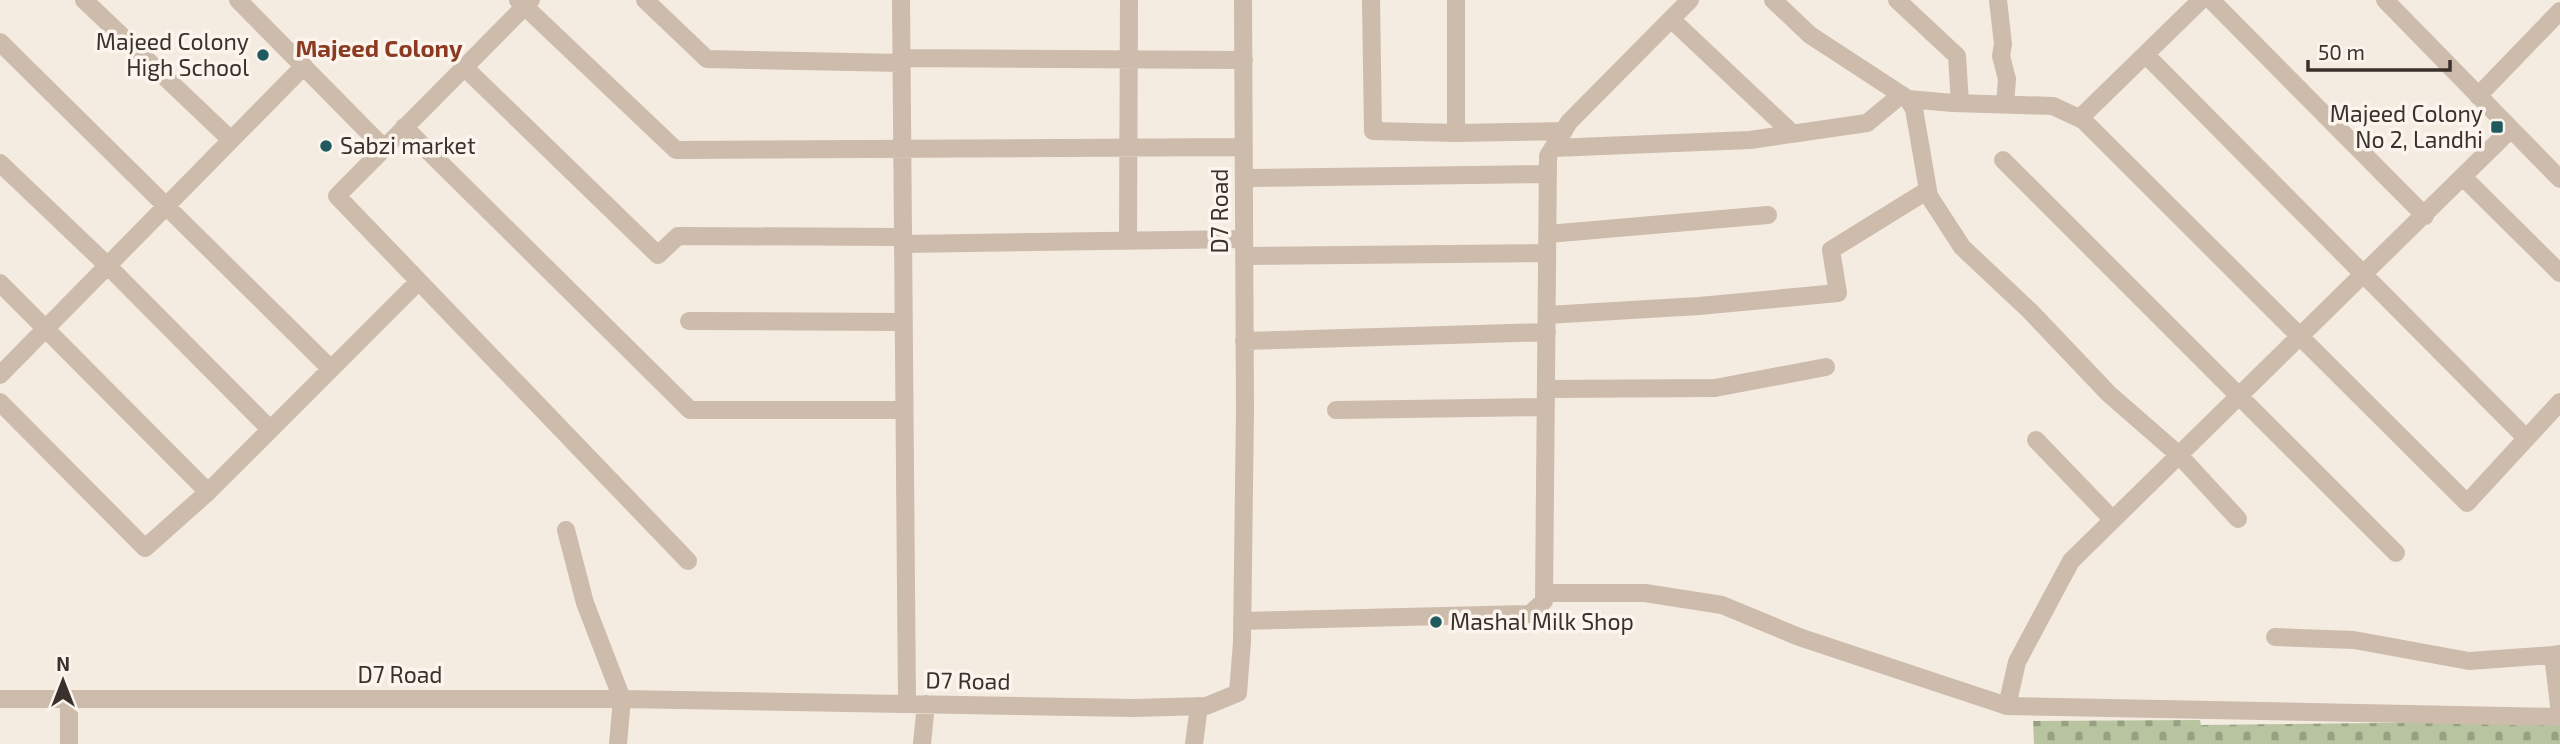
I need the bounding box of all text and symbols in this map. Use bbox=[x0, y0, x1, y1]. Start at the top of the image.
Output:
place label: Majeed Colony High School bbox=[96, 27, 249, 81]
scale bar bbox=[2308, 28, 2450, 72]
district label: Majeed Colony bbox=[295, 33, 463, 62]
text: 50 m bbox=[2318, 39, 2365, 64]
marker: Majeed Colony High School bbox=[255, 47, 271, 63]
place label: Majeed Colony No 2, Landhi bbox=[2330, 99, 2483, 153]
marker: Majeed Colony No 2, Landhi bbox=[2489, 119, 2505, 135]
place label: Sabzi market bbox=[340, 131, 476, 159]
marker: Sabzi market bbox=[318, 138, 334, 154]
street label: D7 Road bbox=[1205, 168, 1233, 254]
place label: Mashal Milk Shop bbox=[1450, 607, 1634, 635]
marker: Mashal Milk Shop bbox=[1428, 614, 1444, 630]
north arrow bbox=[28, 646, 98, 716]
text: N bbox=[56, 652, 70, 675]
street label: D7 Road bbox=[357, 660, 443, 688]
street label: D7 Road bbox=[925, 665, 1011, 695]

